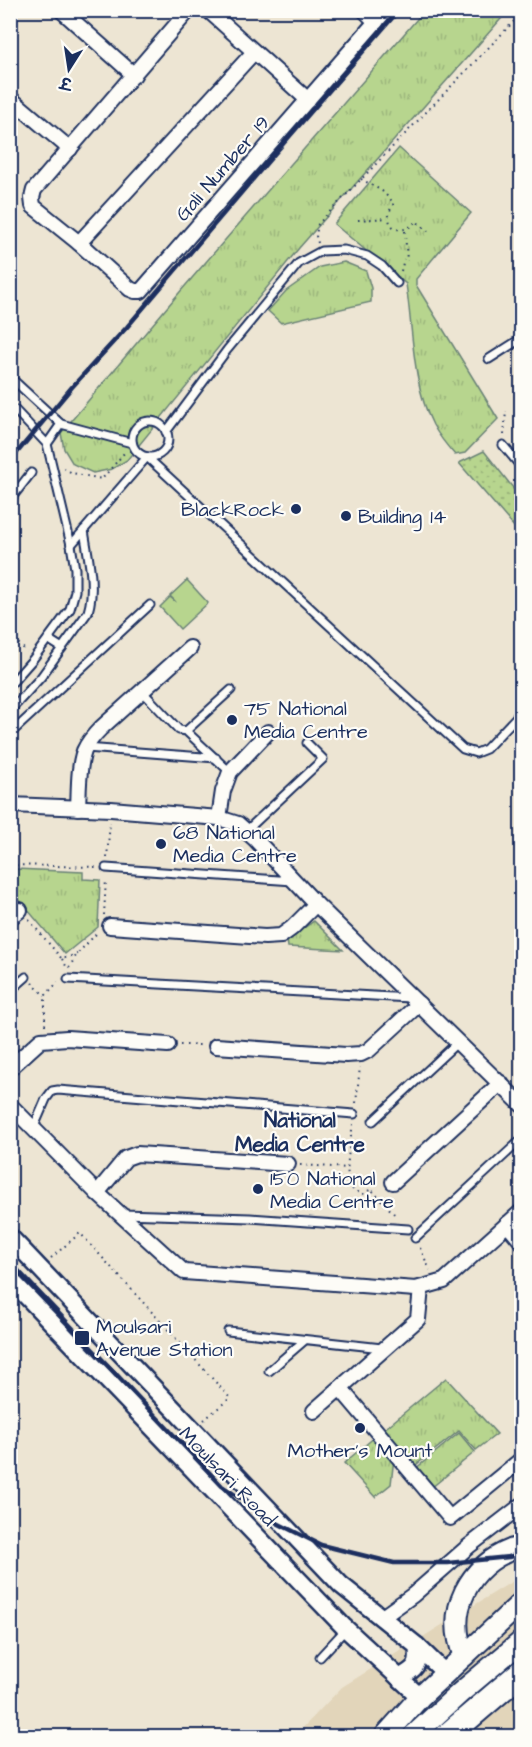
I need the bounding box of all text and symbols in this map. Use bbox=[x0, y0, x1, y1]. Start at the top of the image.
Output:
north arrow bbox=[39, 39, 99, 99]
text: उ bbox=[57, 71, 76, 95]
street label: Gali Number 19 bbox=[169, 110, 276, 227]
place label: BlackRock bbox=[181, 496, 284, 524]
marker: BlackRock bbox=[289, 502, 303, 516]
place label: Building 14 bbox=[358, 503, 447, 532]
marker: Building 14 bbox=[339, 509, 353, 523]
place label: 75 National Media Centre bbox=[244, 695, 368, 746]
marker: 75 National Media Centre bbox=[225, 713, 239, 727]
place label: 68 National Media Centre bbox=[173, 819, 297, 870]
marker: 68 National Media Centre bbox=[154, 837, 168, 851]
district label: National Media Centre bbox=[235, 1106, 366, 1159]
place label: 150 National Media Centre bbox=[270, 1165, 394, 1216]
marker: 150 National Media Centre bbox=[251, 1182, 265, 1196]
place label: Moulsari Avenue Station bbox=[96, 1313, 232, 1364]
marker: Moulsari Avenue Station bbox=[73, 1329, 91, 1347]
street label: Moulsari Road bbox=[172, 1420, 282, 1533]
marker: Mother's Mount bbox=[353, 1421, 367, 1435]
place label: Mother's Mount bbox=[288, 1437, 432, 1465]

